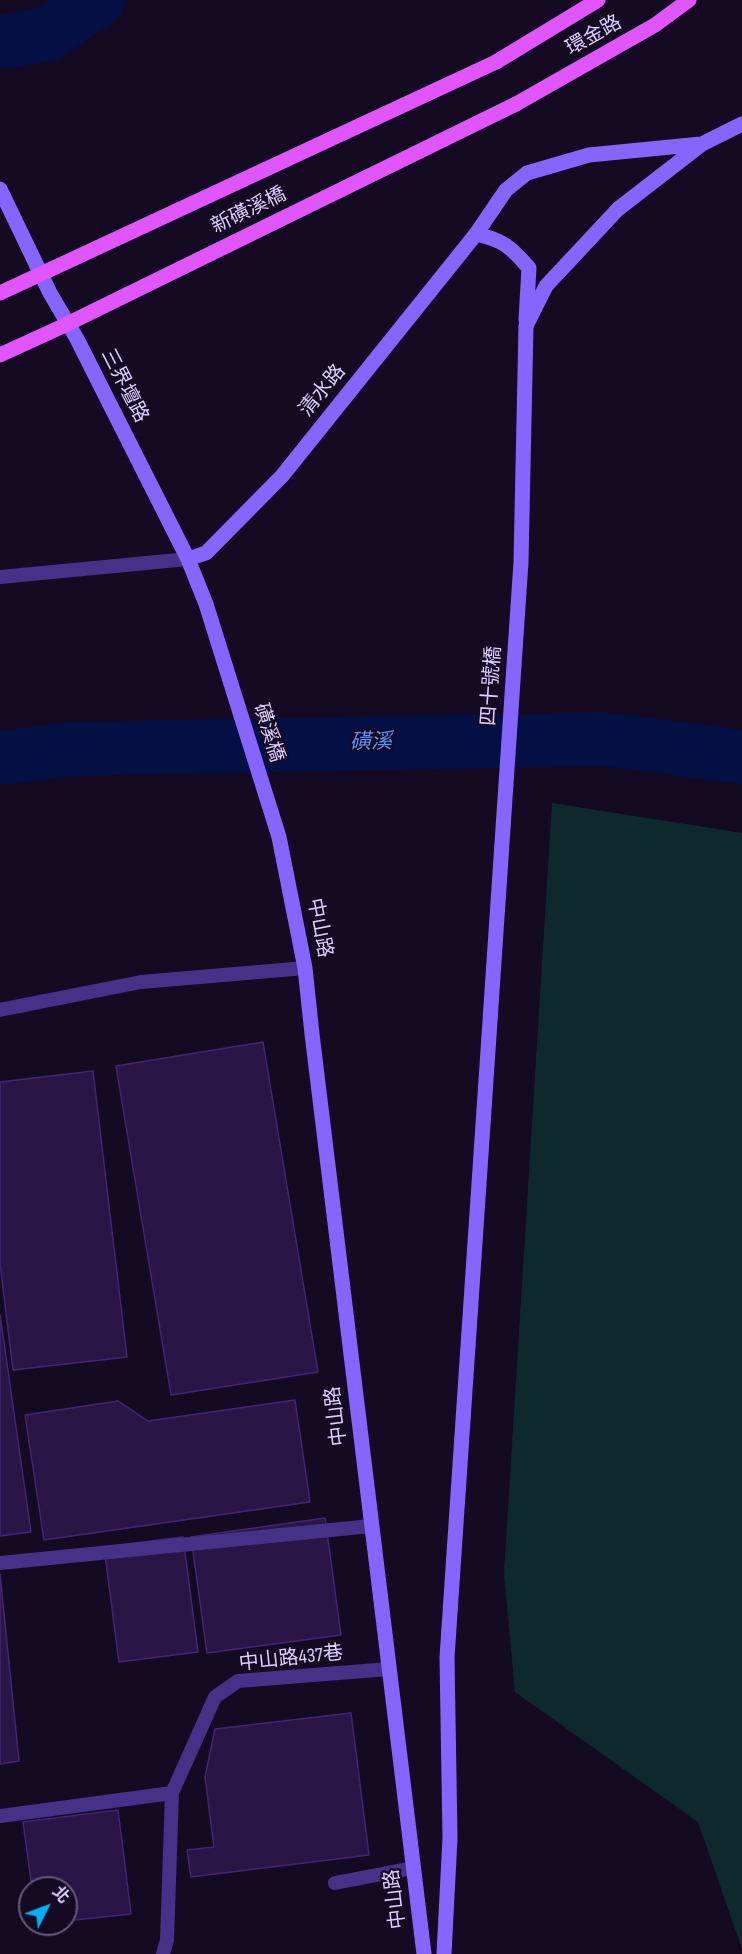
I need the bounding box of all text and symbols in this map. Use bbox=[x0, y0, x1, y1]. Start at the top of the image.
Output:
street label: 環金路 bbox=[562, 11, 626, 61]
street label: 新磺溪橋 bbox=[208, 183, 290, 239]
street label: 三界壇路 bbox=[95, 345, 153, 427]
street label: 清水路 bbox=[295, 360, 351, 422]
street label: 四十號橋 bbox=[477, 645, 507, 727]
street label: 磺溪橋 bbox=[248, 701, 288, 765]
water label: 磺溪 bbox=[350, 730, 392, 756]
street label: 中山路 bbox=[301, 896, 337, 960]
street label: 中山路 bbox=[321, 1385, 353, 1447]
street label: 中山路437巷 bbox=[238, 1642, 344, 1676]
street label: 中山路 bbox=[380, 1868, 412, 1930]
north arrow bbox=[18, 1876, 78, 1936]
text: 北 bbox=[48, 1883, 73, 1907]

